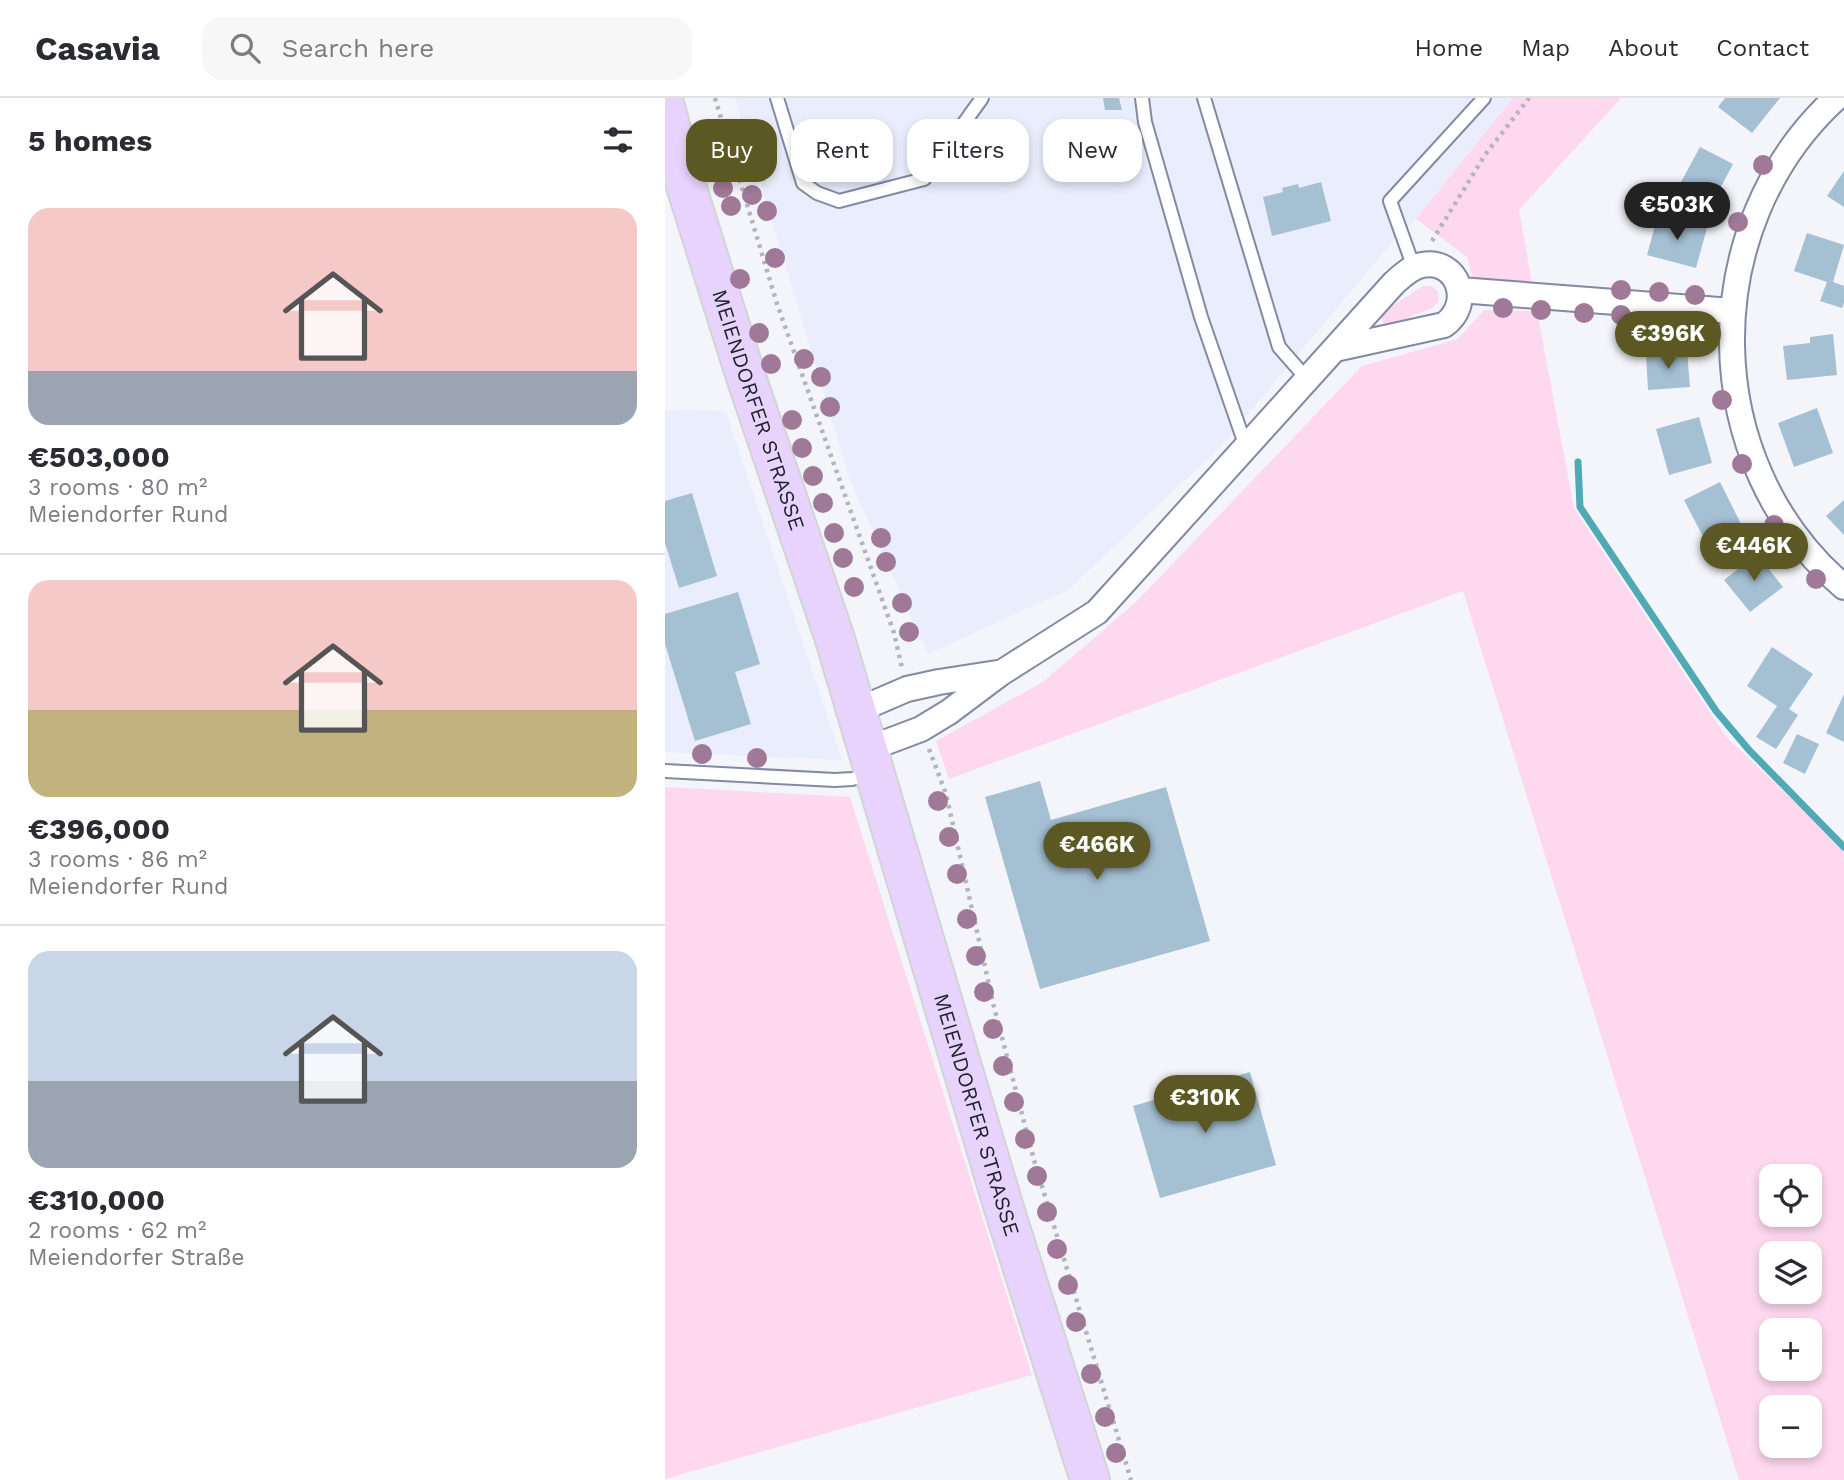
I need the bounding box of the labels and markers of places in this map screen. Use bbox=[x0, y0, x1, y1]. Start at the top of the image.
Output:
pin: €503K bbox=[1628, 183, 1726, 242]
pin: €396K bbox=[1619, 312, 1717, 371]
pin: €446K bbox=[1705, 524, 1803, 583]
pin: €466K bbox=[1048, 822, 1146, 882]
pin: €310K bbox=[1156, 1076, 1254, 1135]

